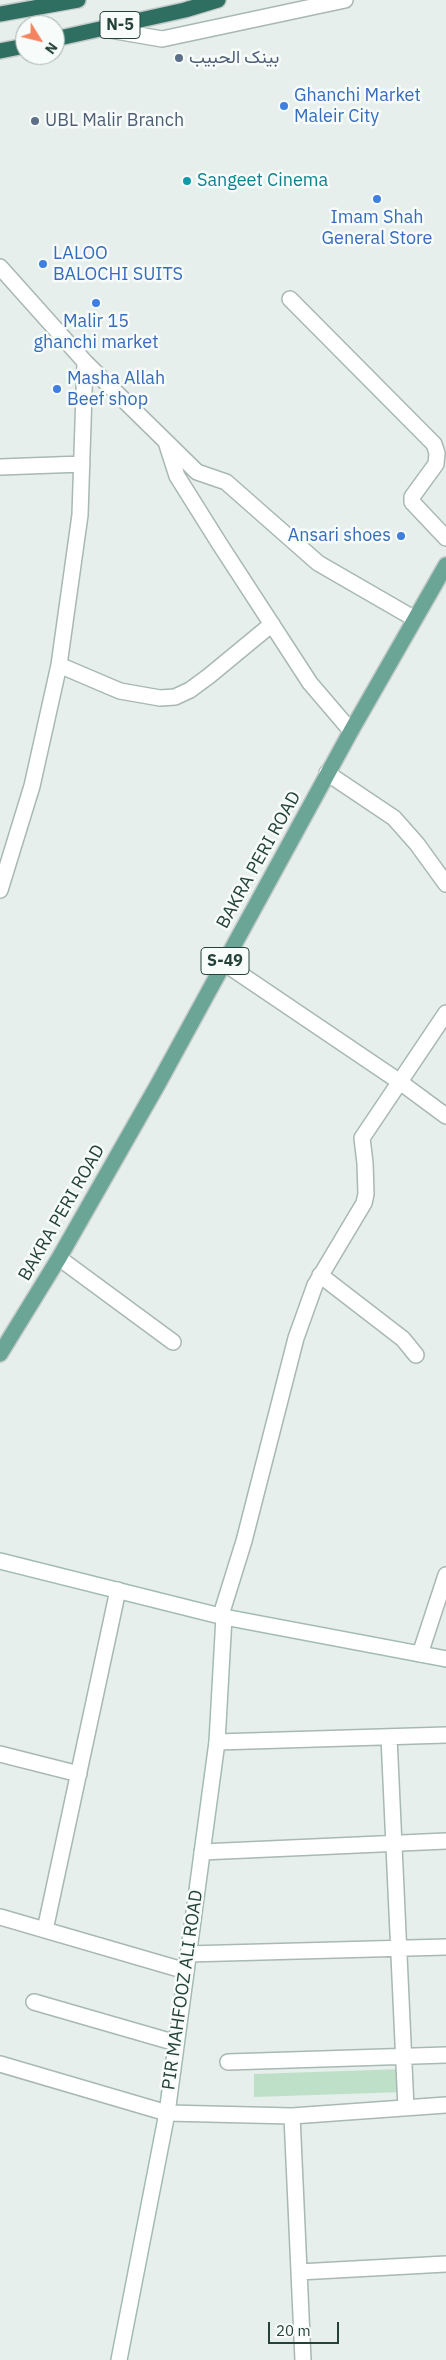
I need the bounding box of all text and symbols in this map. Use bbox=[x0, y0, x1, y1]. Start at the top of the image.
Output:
road number: N-5 bbox=[100, 12, 140, 38]
north arrow bbox=[15, 15, 65, 65]
text: N bbox=[41, 39, 62, 58]
place label: بينک الحبيب bbox=[189, 47, 279, 69]
marker: بينک الحبيب bbox=[173, 52, 185, 64]
place label: Ghanchi Market Maleir City bbox=[294, 85, 421, 128]
marker: Ghanchi Market Maleir City bbox=[278, 100, 290, 112]
place label: UBL Malir Branch bbox=[45, 110, 184, 132]
marker: UBL Malir Branch bbox=[29, 115, 41, 127]
place label: Sangeet Cinema bbox=[197, 170, 328, 192]
marker: Sangeet Cinema bbox=[181, 175, 193, 187]
marker: Imam Shah General Store bbox=[371, 193, 383, 205]
place label: Imam Shah General Store bbox=[322, 207, 432, 250]
place label: LALOO BALOCHI SUITS bbox=[53, 243, 183, 286]
marker: LALOO BALOCHI SUITS bbox=[37, 258, 49, 270]
marker: Malir 15 ghanchi market bbox=[90, 297, 102, 309]
place label: Malir 15 ghanchi market bbox=[34, 311, 158, 354]
place label: Masha Allah Beef shop bbox=[67, 368, 165, 410]
marker: Masha Allah Beef shop bbox=[51, 383, 63, 395]
place label: Ansari shoes bbox=[288, 525, 391, 547]
marker: Ansari shoes bbox=[395, 530, 407, 542]
street label: BAKRA PERI ROAD bbox=[212, 788, 306, 932]
road number: S-49 bbox=[201, 948, 249, 974]
street label: BAKRA PERI ROAD bbox=[14, 1141, 110, 1285]
street label: PIR MAHFOOZ ALI ROAD bbox=[158, 1889, 208, 2091]
scale bar bbox=[271, 2312, 342, 2344]
text: 20 m bbox=[276, 2321, 311, 2340]

